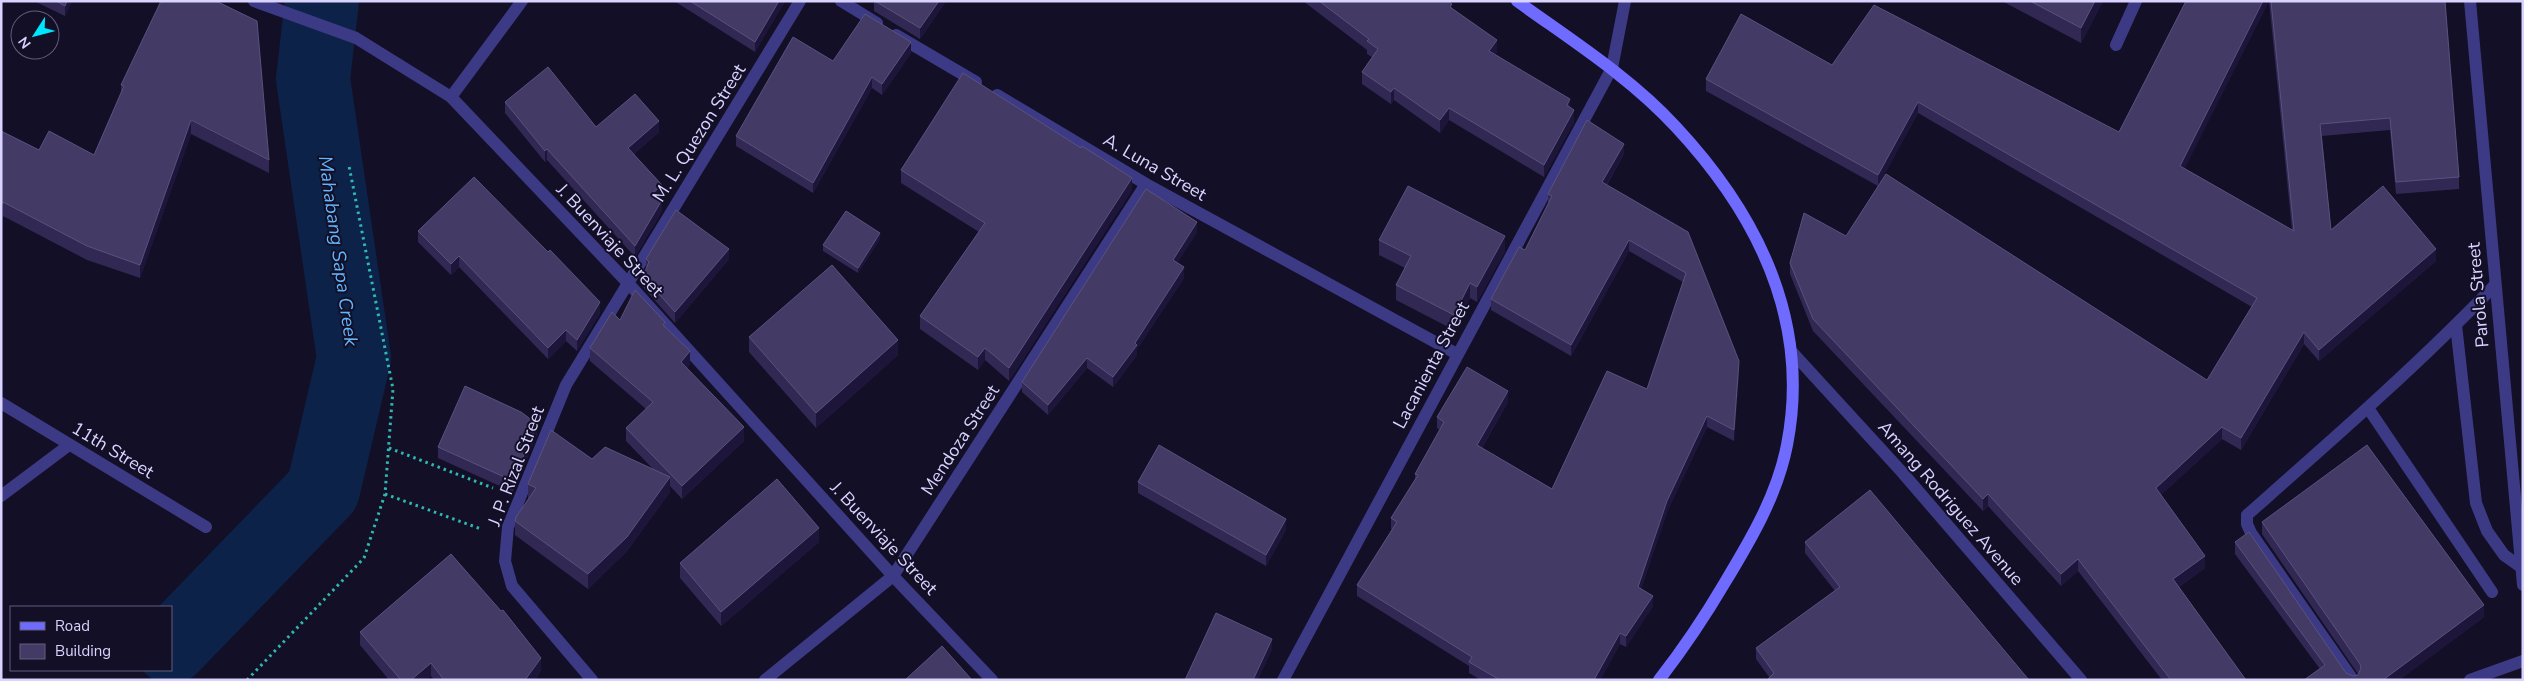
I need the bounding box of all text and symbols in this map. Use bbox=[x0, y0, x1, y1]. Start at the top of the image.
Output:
north arrow bbox=[10, 10, 60, 60]
text: N bbox=[14, 33, 36, 52]
street label: M. L. Quezon Street bbox=[647, 59, 752, 207]
street label: A. Luna Street bbox=[1099, 128, 1212, 207]
water label: Mahabang Sapa Creek bbox=[312, 154, 364, 348]
street label: J. Buenviaje Street bbox=[550, 177, 669, 302]
street label: Parola Street bbox=[2461, 241, 2495, 349]
street label: Lacanienta Street bbox=[1387, 297, 1475, 433]
street label: Mendoza Street bbox=[915, 380, 1005, 500]
street label: J. P. Rizal Street bbox=[482, 402, 550, 530]
street label: 11th Street bbox=[67, 416, 159, 484]
street label: Amang Rodriguez Avenue bbox=[1873, 416, 2029, 590]
street label: J. Buenviaje Street bbox=[824, 475, 943, 600]
legend bbox=[10, 606, 172, 671]
text: Road bbox=[55, 616, 90, 636]
text: Building bbox=[55, 641, 111, 661]

